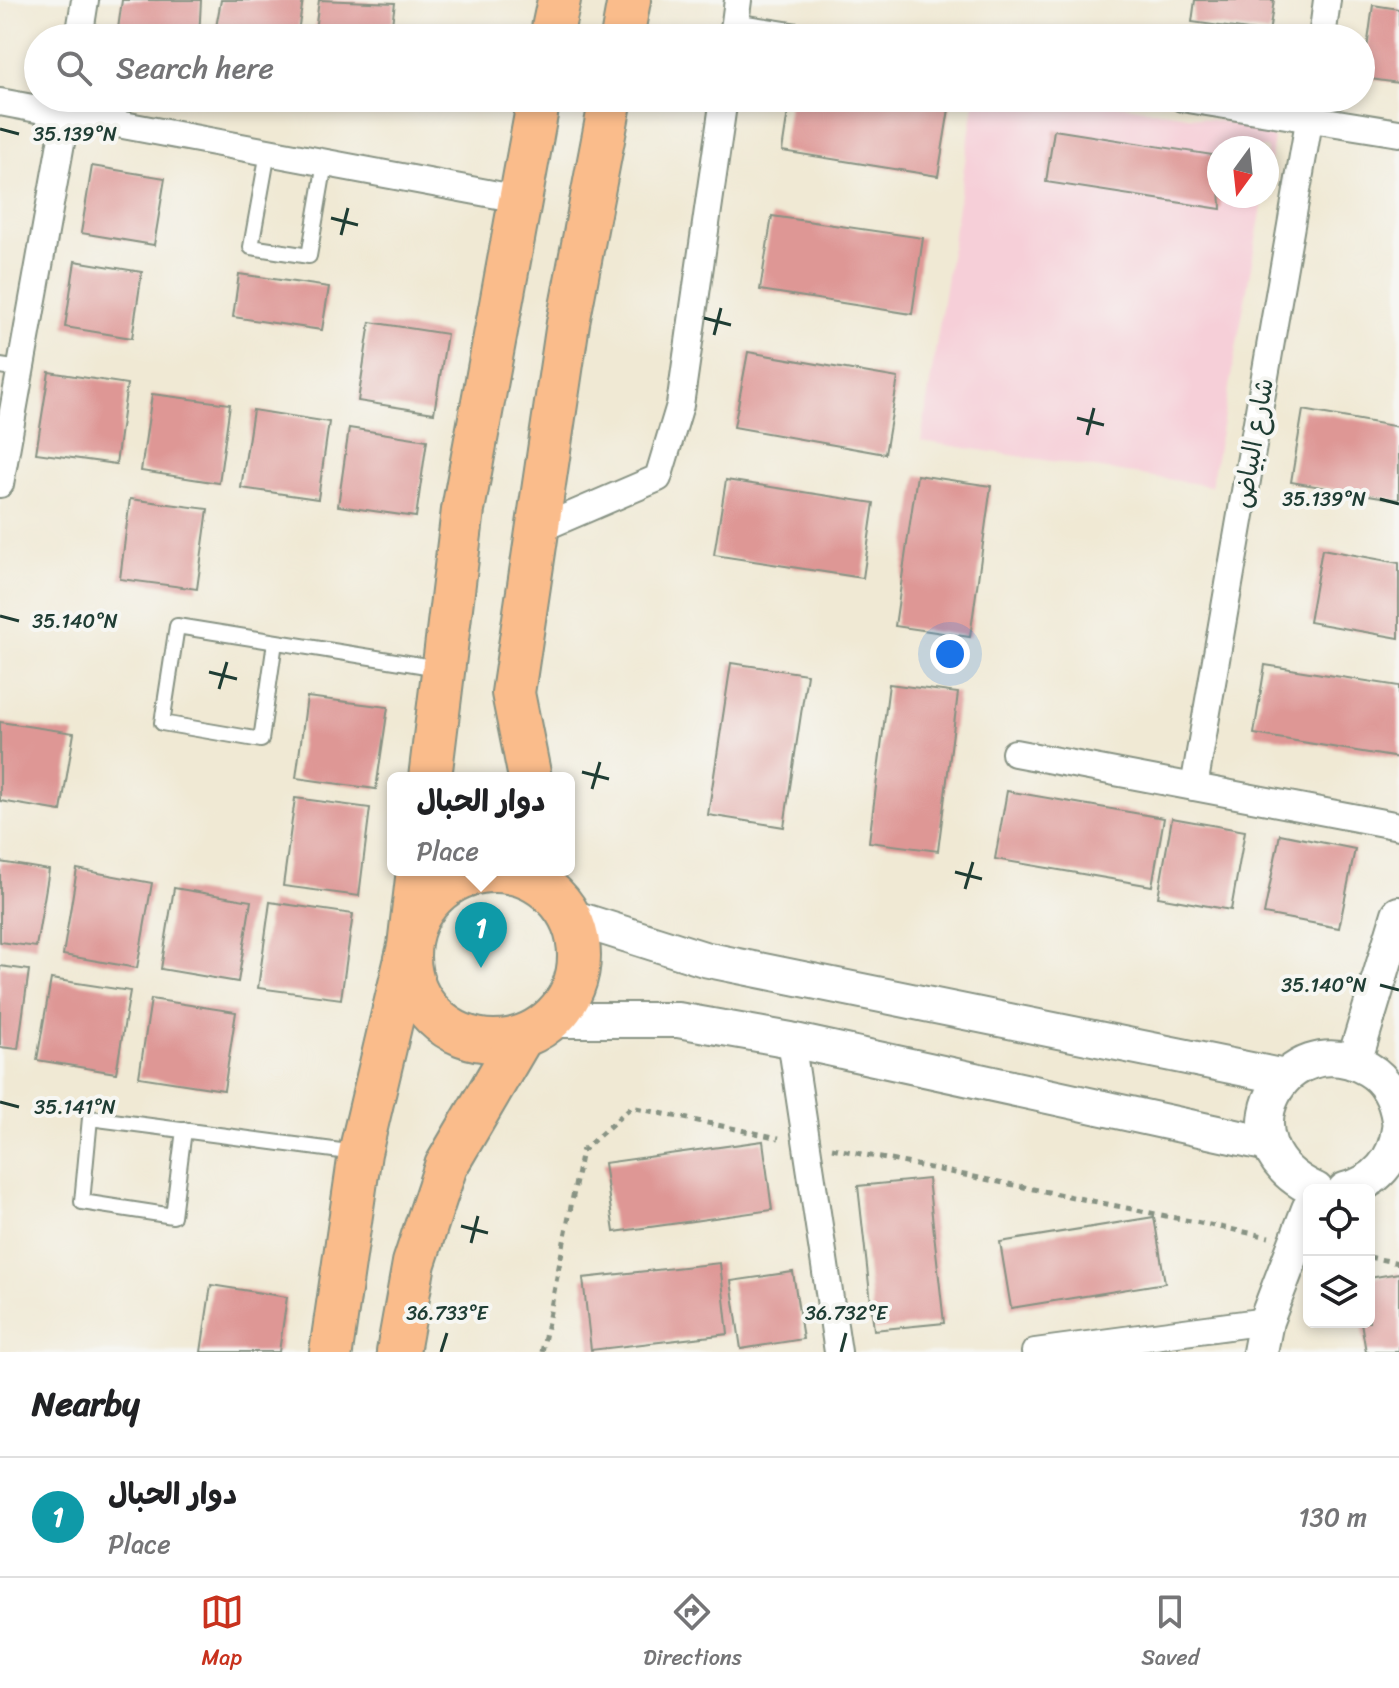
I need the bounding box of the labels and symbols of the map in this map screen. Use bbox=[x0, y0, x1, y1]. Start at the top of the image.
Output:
text: 35.139°N bbox=[33, 117, 117, 152]
north arrow bbox=[1207, 136, 1279, 208]
street label: شارع البياض bbox=[1219, 374, 1287, 512]
text: 35.139°N bbox=[1282, 482, 1366, 517]
text: 35.140°N bbox=[32, 604, 118, 639]
your location bbox=[930, 634, 970, 674]
pin: 1 bbox=[455, 902, 507, 968]
text: 35.140°N bbox=[1281, 968, 1367, 1003]
text: 35.141°N bbox=[34, 1090, 116, 1125]
text: 36.733°E bbox=[406, 1296, 490, 1331]
text: 36.732°E bbox=[805, 1296, 889, 1331]

